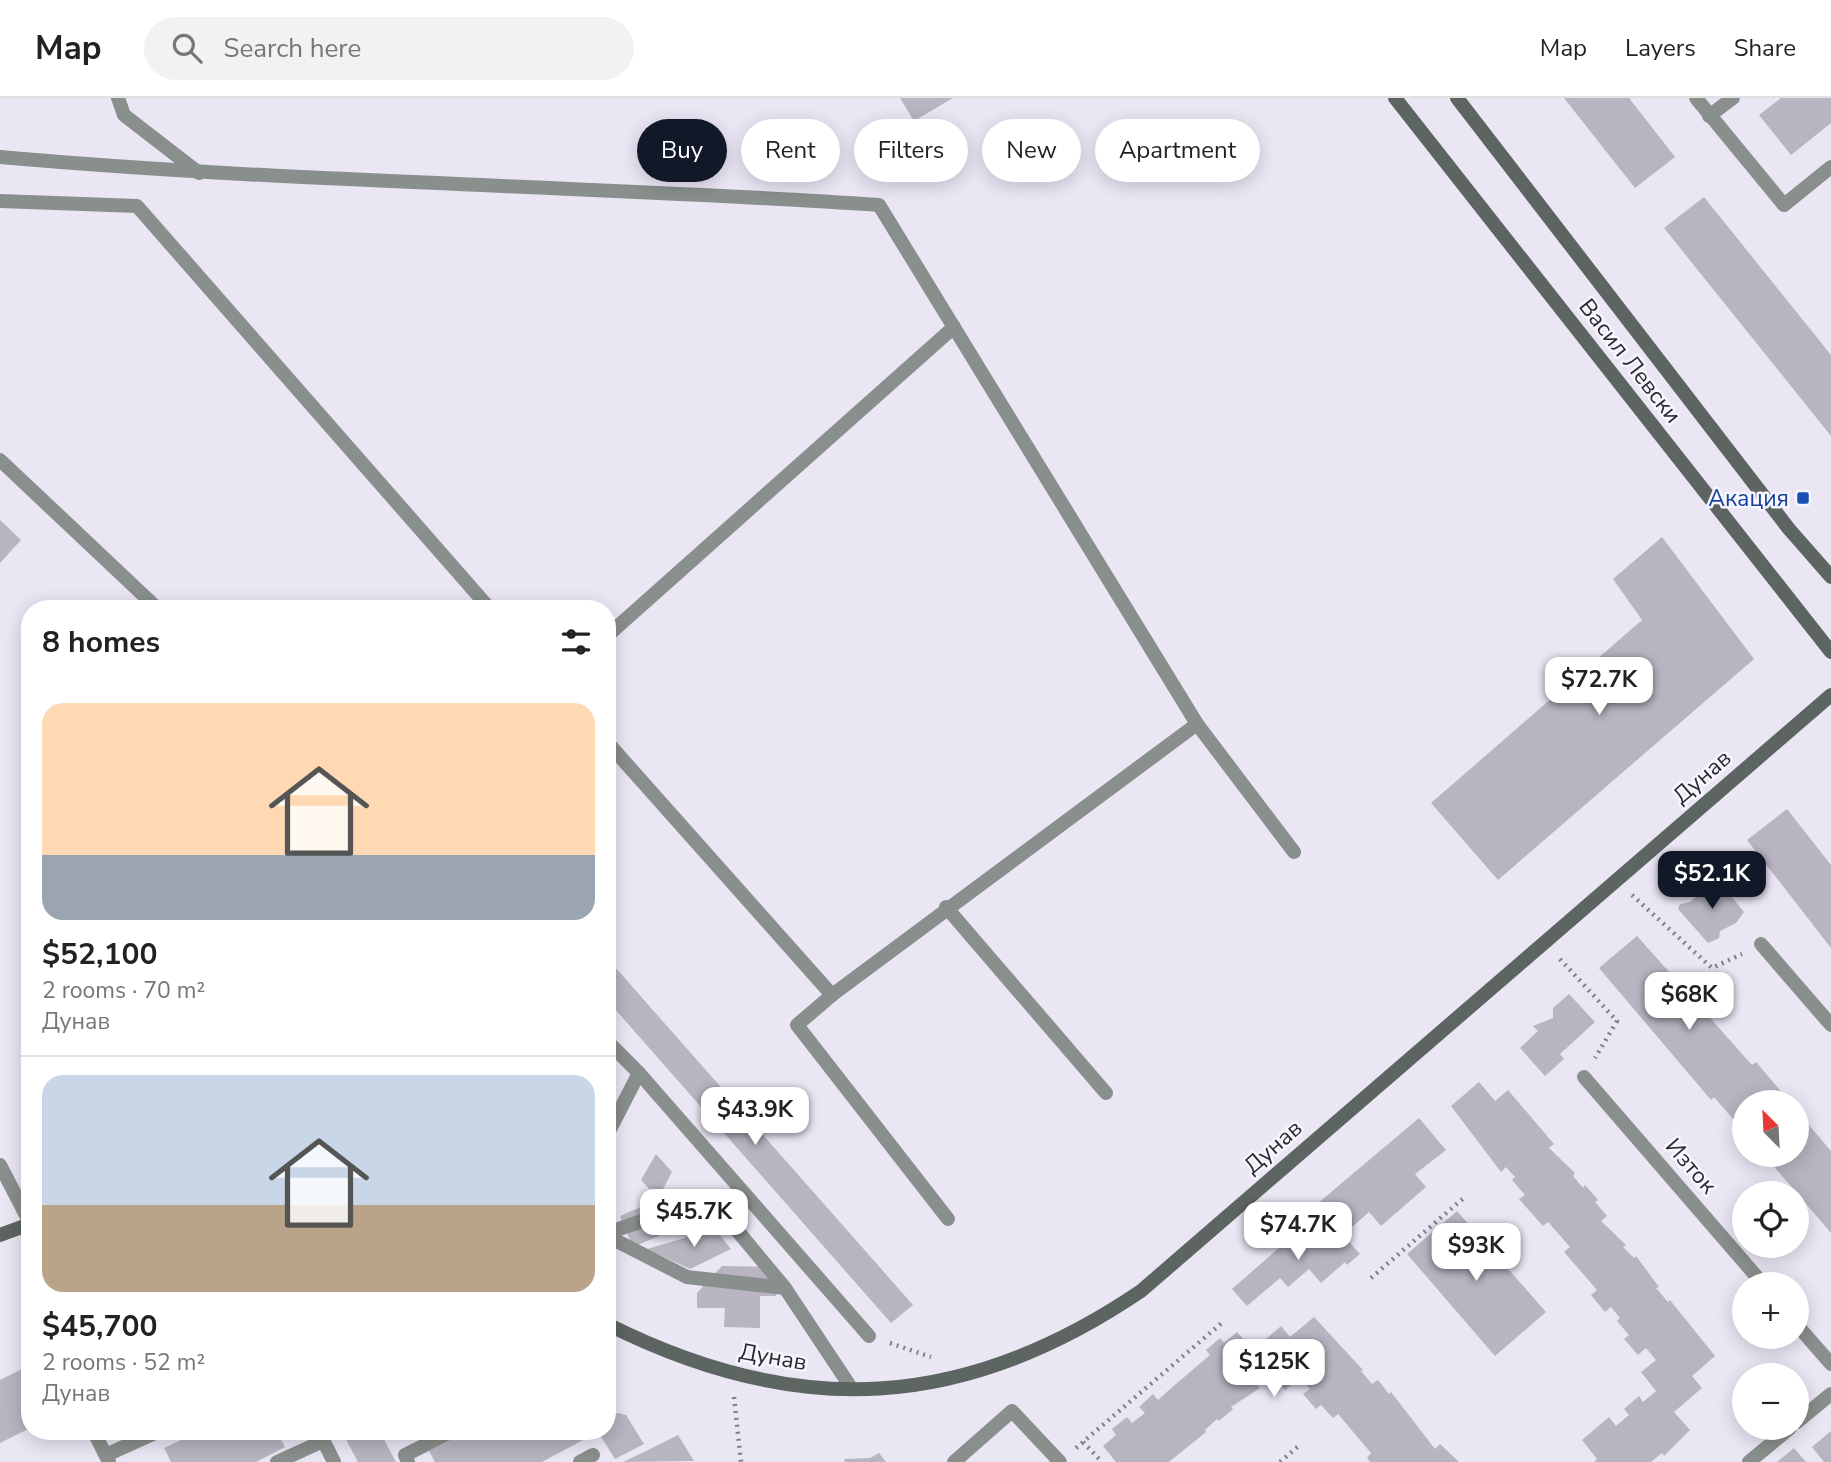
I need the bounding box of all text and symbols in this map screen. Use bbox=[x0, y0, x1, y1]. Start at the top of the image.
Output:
search box bbox=[144, 17, 634, 80]
text: Map bbox=[35, 26, 102, 71]
icon: search bbox=[168, 29, 206, 67]
text: Search here bbox=[224, 31, 361, 66]
text: Map bbox=[1540, 32, 1587, 64]
text: Layers bbox=[1625, 32, 1696, 64]
text: Share bbox=[1734, 32, 1796, 64]
chip: Buy bbox=[637, 119, 727, 182]
chip: Rent bbox=[741, 119, 840, 182]
chip: Filters bbox=[854, 119, 968, 182]
chip: New bbox=[982, 119, 1081, 182]
chip: Apartment bbox=[1095, 119, 1260, 182]
street label: Васил Левски bbox=[1572, 292, 1688, 430]
place label: Акация bbox=[1708, 483, 1789, 514]
marker: Акация bbox=[1795, 490, 1811, 506]
text: 8 homes bbox=[42, 622, 160, 663]
icon: filters bbox=[557, 623, 595, 661]
pin: $72.7K bbox=[1542, 658, 1656, 717]
text: $72.7K bbox=[1561, 664, 1637, 695]
street label: Дунав bbox=[1666, 743, 1738, 811]
icon: home bbox=[256, 748, 382, 874]
pin: $52.1K bbox=[1655, 852, 1769, 911]
text: $52.1K bbox=[1674, 858, 1750, 889]
text: $52,100 bbox=[42, 934, 157, 975]
pin: $68K bbox=[1648, 972, 1730, 1032]
text: 2 rooms · 70 m² bbox=[42, 975, 205, 1006]
text: $68K bbox=[1661, 979, 1717, 1010]
text: Дунав bbox=[42, 1006, 110, 1037]
pin: $43.9K bbox=[698, 1088, 812, 1147]
north arrow bbox=[1732, 1090, 1810, 1167]
map controls bbox=[1732, 1090, 1809, 1440]
text: $43.9K bbox=[717, 1094, 793, 1125]
street label: Дунав bbox=[1237, 1113, 1309, 1181]
icon: home bbox=[256, 1120, 382, 1246]
street label: Изток bbox=[1658, 1132, 1724, 1201]
button: locate bbox=[1732, 1181, 1809, 1258]
pin: $45.7K bbox=[637, 1190, 751, 1249]
text: $45.7K bbox=[656, 1196, 732, 1227]
pin: $74.7K bbox=[1241, 1202, 1355, 1262]
text: $74.7K bbox=[1260, 1209, 1336, 1240]
pin: $93K bbox=[1435, 1224, 1517, 1283]
text: $93K bbox=[1448, 1230, 1504, 1261]
button: + bbox=[1732, 1272, 1809, 1349]
text: $45,700 bbox=[42, 1306, 157, 1347]
street label: Дунав bbox=[737, 1336, 809, 1378]
pin: $125K bbox=[1225, 1340, 1323, 1399]
text: $125K bbox=[1239, 1346, 1309, 1377]
text: 2 rooms · 52 m² bbox=[42, 1347, 205, 1378]
button: − bbox=[1732, 1363, 1809, 1440]
text: Дунав bbox=[42, 1378, 110, 1409]

